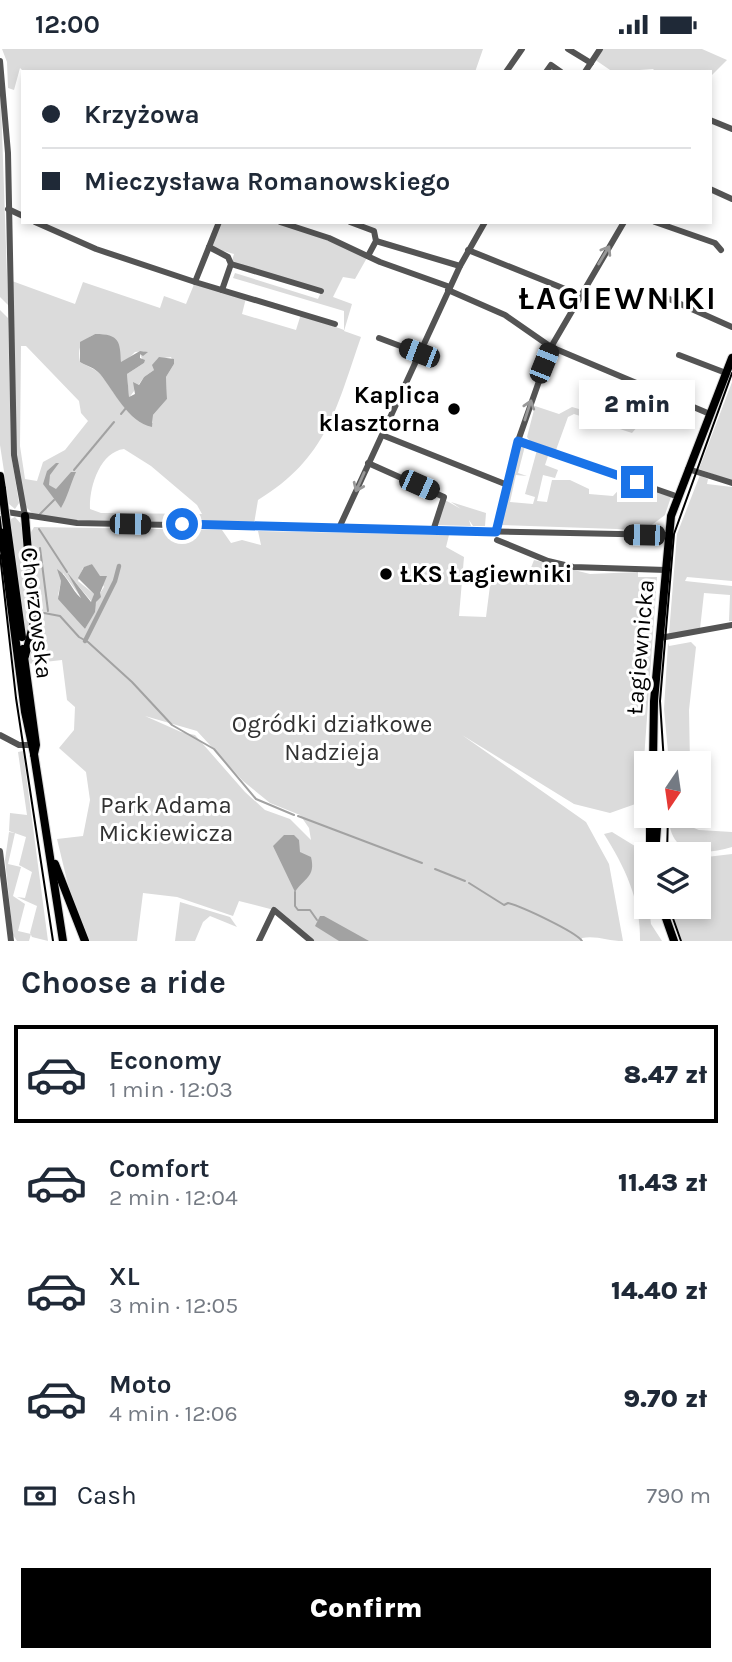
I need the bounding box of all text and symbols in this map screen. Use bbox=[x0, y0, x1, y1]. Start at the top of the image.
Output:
text: 12:00 bbox=[35, 9, 100, 40]
text: Krzyżowa bbox=[84, 99, 200, 130]
text: Mieczysława Romanowskiego bbox=[84, 166, 450, 197]
one-way arrow bbox=[598, 245, 612, 265]
district label: ŁAGIEWNIKI bbox=[518, 280, 718, 317]
car bbox=[396, 336, 443, 370]
car bbox=[527, 340, 562, 386]
place label: Kaplica klasztorna bbox=[318, 381, 440, 437]
callout: 2 min bbox=[579, 381, 695, 429]
text: 2 min bbox=[604, 391, 670, 418]
one-way arrow bbox=[523, 400, 535, 422]
marker: Kaplica klasztorna bbox=[446, 401, 462, 417]
route end bbox=[621, 466, 653, 498]
car bbox=[396, 467, 443, 503]
one-way arrow bbox=[353, 471, 366, 492]
route start bbox=[166, 508, 198, 540]
car bbox=[109, 513, 152, 535]
car bbox=[623, 524, 666, 546]
street label: Chorzowska bbox=[15, 546, 59, 680]
place label: ŁKS Łagiewniki bbox=[400, 560, 572, 588]
marker: ŁKS Łagiewniki bbox=[378, 566, 394, 582]
street label: Łagiewnicka bbox=[620, 578, 660, 716]
park label: Ogródki działkowe Nadzieja bbox=[232, 710, 432, 766]
north arrow bbox=[634, 751, 710, 828]
map controls bbox=[634, 751, 711, 919]
park label: Park Adama Mickiewicza bbox=[99, 791, 233, 847]
button: layers bbox=[634, 842, 711, 919]
text: Choose a ride bbox=[21, 964, 226, 1001]
icon: car bbox=[25, 1043, 88, 1106]
text: Economy bbox=[109, 1045, 221, 1076]
text: 8.47 zł bbox=[624, 1059, 707, 1090]
text: 1 min · 12:03 bbox=[109, 1076, 233, 1103]
icon: car bbox=[25, 1151, 88, 1214]
text: Comfort bbox=[109, 1153, 210, 1184]
text: 11.43 zł bbox=[618, 1167, 707, 1198]
text: 2 min · 12:04 bbox=[109, 1184, 238, 1211]
icon: car bbox=[25, 1259, 88, 1322]
text: XL bbox=[109, 1261, 140, 1292]
text: 14.40 zł bbox=[611, 1275, 707, 1306]
text: 3 min · 12:05 bbox=[109, 1292, 238, 1319]
icon: car bbox=[25, 1367, 88, 1430]
text: Moto bbox=[109, 1369, 171, 1400]
text: 9.70 zł bbox=[624, 1383, 707, 1414]
text: 4 min · 12:06 bbox=[109, 1400, 238, 1427]
icon: cash bbox=[21, 1477, 59, 1515]
text: Cash bbox=[77, 1480, 137, 1511]
text: 790 m bbox=[646, 1482, 711, 1509]
button: Confirm bbox=[21, 1568, 711, 1648]

